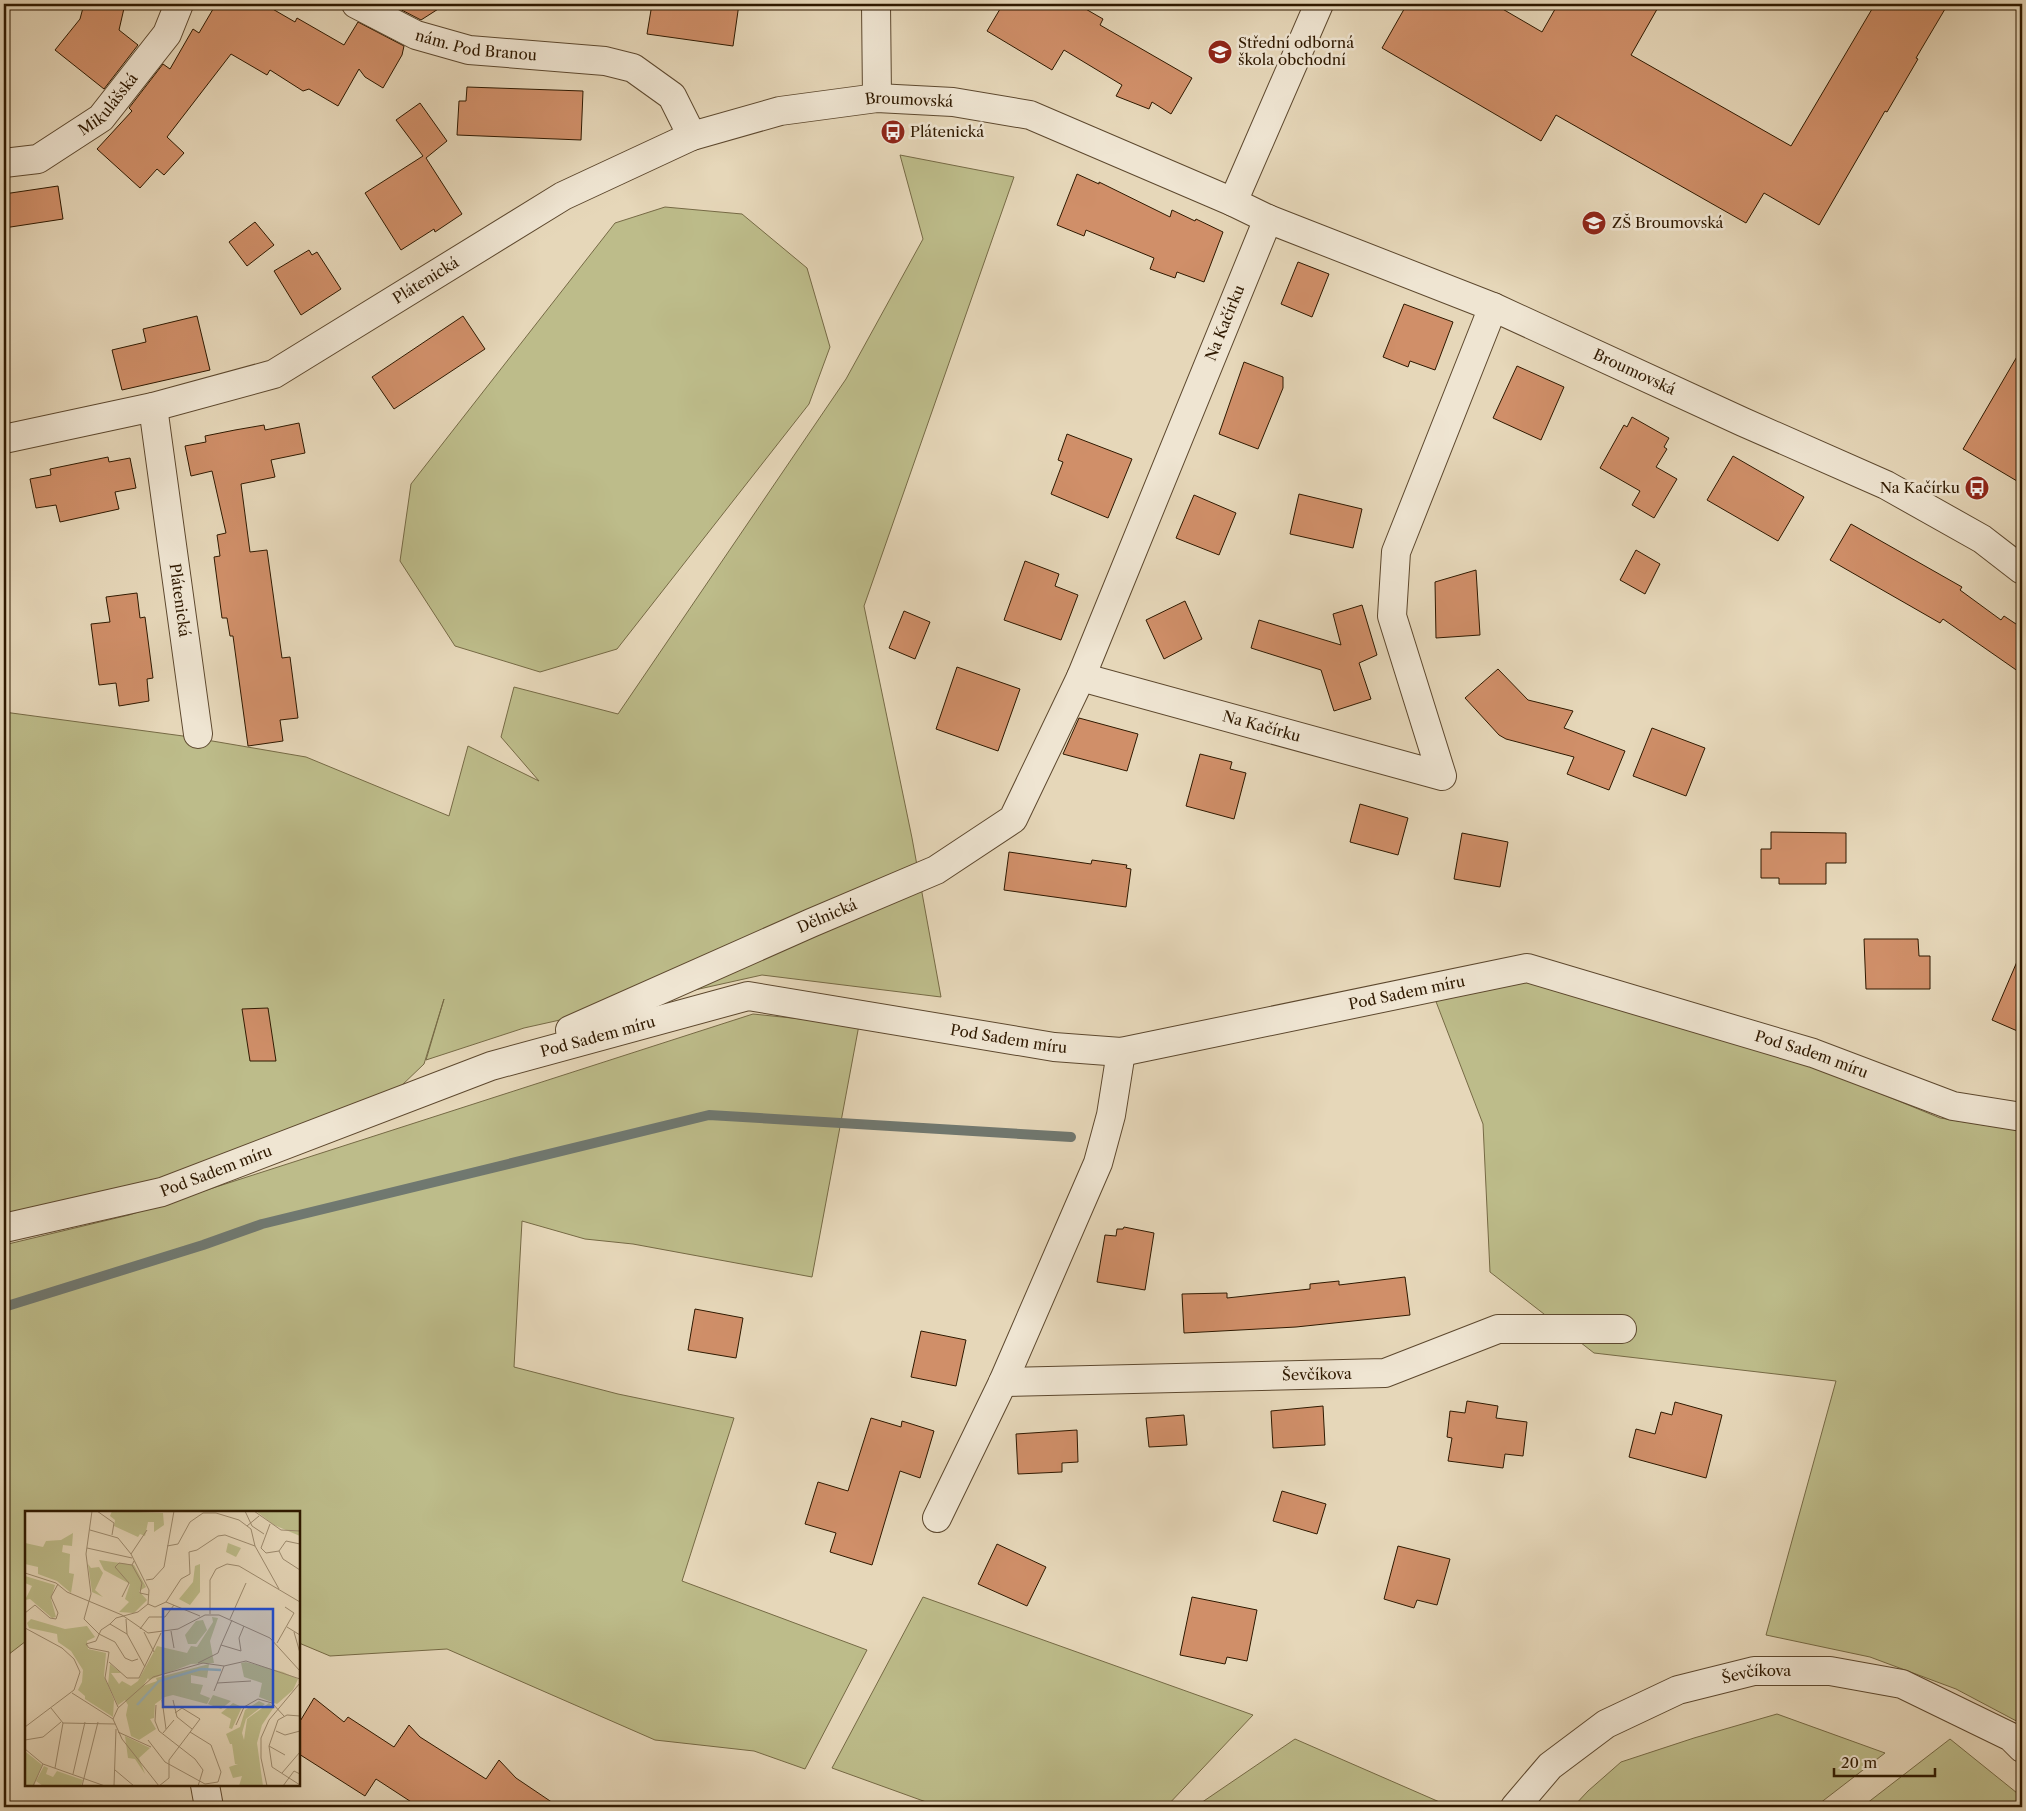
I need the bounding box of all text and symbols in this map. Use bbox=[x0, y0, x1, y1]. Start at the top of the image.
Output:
street label: nám. Pod Branou bbox=[413, 25, 538, 64]
place label: Střední odborná škola obchodní bbox=[1238, 33, 1354, 69]
school or university icon: Střední odborná škola obchodní bbox=[1207, 39, 1233, 65]
street label: Mikulášská bbox=[74, 69, 142, 139]
street label: Broumovská bbox=[864, 88, 954, 111]
bus stop icon: Plátenická bbox=[880, 119, 906, 145]
place label: Plátenická bbox=[910, 122, 984, 141]
school or university icon: ZŠ Broumovská bbox=[1581, 210, 1607, 236]
place label: ZŠ Broumovská bbox=[1612, 213, 1724, 232]
street label: Plátenická bbox=[389, 253, 462, 308]
street label: Na Kačírku bbox=[1201, 282, 1248, 364]
street label: Broumovská bbox=[1590, 344, 1679, 399]
bus stop icon: Na Kačírku bbox=[1964, 475, 1990, 501]
place label: Na Kačírku bbox=[1880, 478, 1960, 497]
street label: Plátenická bbox=[166, 562, 195, 638]
street label: Na Kačírku bbox=[1221, 706, 1303, 746]
street label: Dělnická bbox=[794, 895, 860, 937]
street label: Pod Sadem míru bbox=[1347, 971, 1467, 1014]
street label: Pod Sadem míru bbox=[538, 1012, 657, 1061]
street label: Pod Sadem míru bbox=[949, 1020, 1068, 1057]
street label: Pod Sadem míru bbox=[1753, 1026, 1871, 1082]
street label: Pod Sadem míru bbox=[157, 1141, 275, 1201]
street label: Ševčíkova bbox=[1282, 1364, 1352, 1384]
inset map bbox=[25, 1511, 300, 1786]
street label: Ševčíkova bbox=[1720, 1661, 1791, 1688]
scale bar bbox=[1834, 1746, 1935, 1778]
text: 20 m bbox=[1841, 1753, 1877, 1772]

